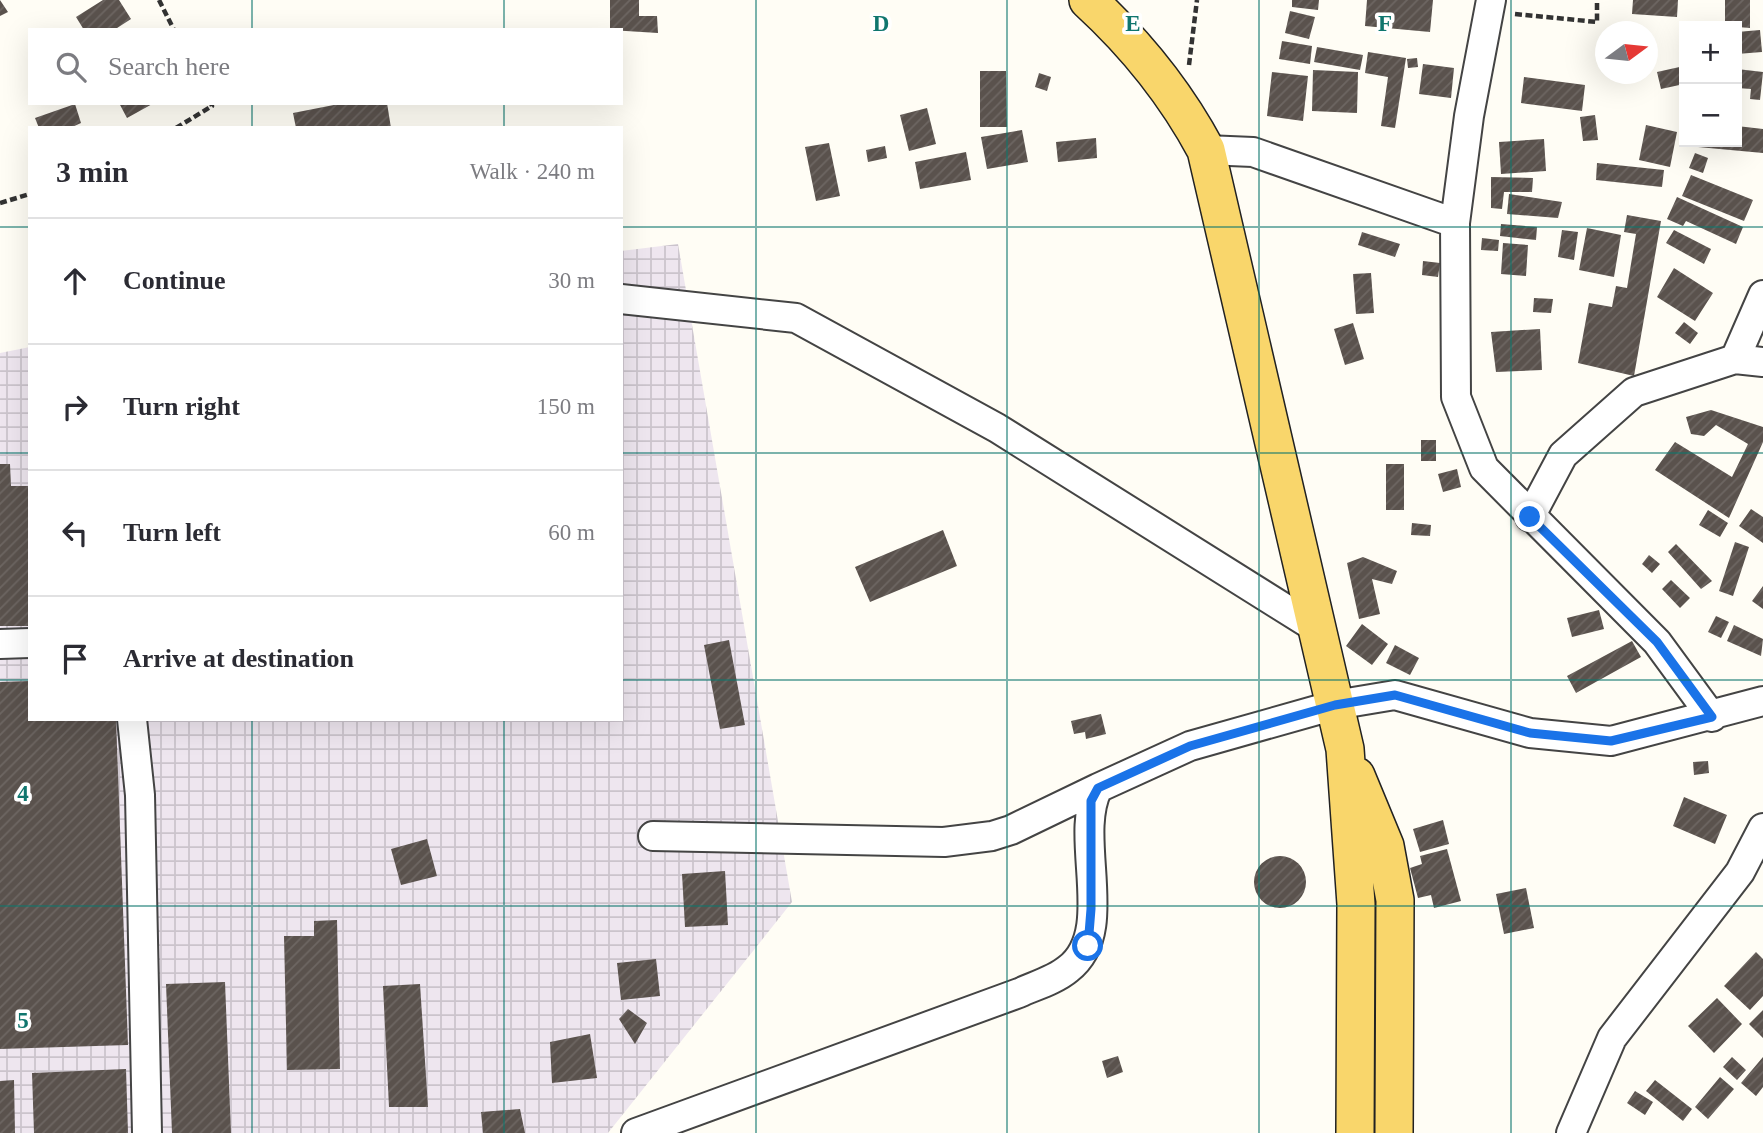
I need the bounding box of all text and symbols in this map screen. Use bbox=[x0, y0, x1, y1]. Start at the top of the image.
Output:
text: D bbox=[873, 11, 889, 36]
text: E bbox=[1125, 11, 1141, 36]
text: F bbox=[1378, 11, 1392, 36]
north arrow bbox=[1595, 21, 1658, 84]
map controls bbox=[1679, 21, 1742, 147]
button: + bbox=[1679, 21, 1742, 84]
search box bbox=[28, 28, 623, 105]
icon: search bbox=[52, 48, 90, 86]
text: Search here bbox=[108, 52, 230, 81]
button: − bbox=[1679, 84, 1742, 147]
text: 3 min bbox=[56, 155, 129, 188]
text: Walk · 240 m bbox=[470, 159, 595, 184]
icon: ahead bbox=[56, 262, 94, 300]
text: Continue bbox=[123, 266, 226, 295]
text: 30 m bbox=[548, 268, 595, 293]
icon: right bbox=[56, 388, 94, 426]
text: Turn right bbox=[123, 392, 240, 421]
text: 150 m bbox=[537, 394, 595, 419]
route end bbox=[1514, 501, 1545, 532]
icon: left bbox=[56, 514, 94, 552]
text: Turn left bbox=[123, 518, 221, 547]
text: 60 m bbox=[548, 520, 595, 545]
icon: arrive bbox=[56, 640, 94, 678]
text: Arrive at destination bbox=[123, 644, 354, 673]
text: 4 bbox=[17, 781, 29, 806]
route start bbox=[1072, 930, 1103, 961]
text: 5 bbox=[17, 1008, 29, 1033]

